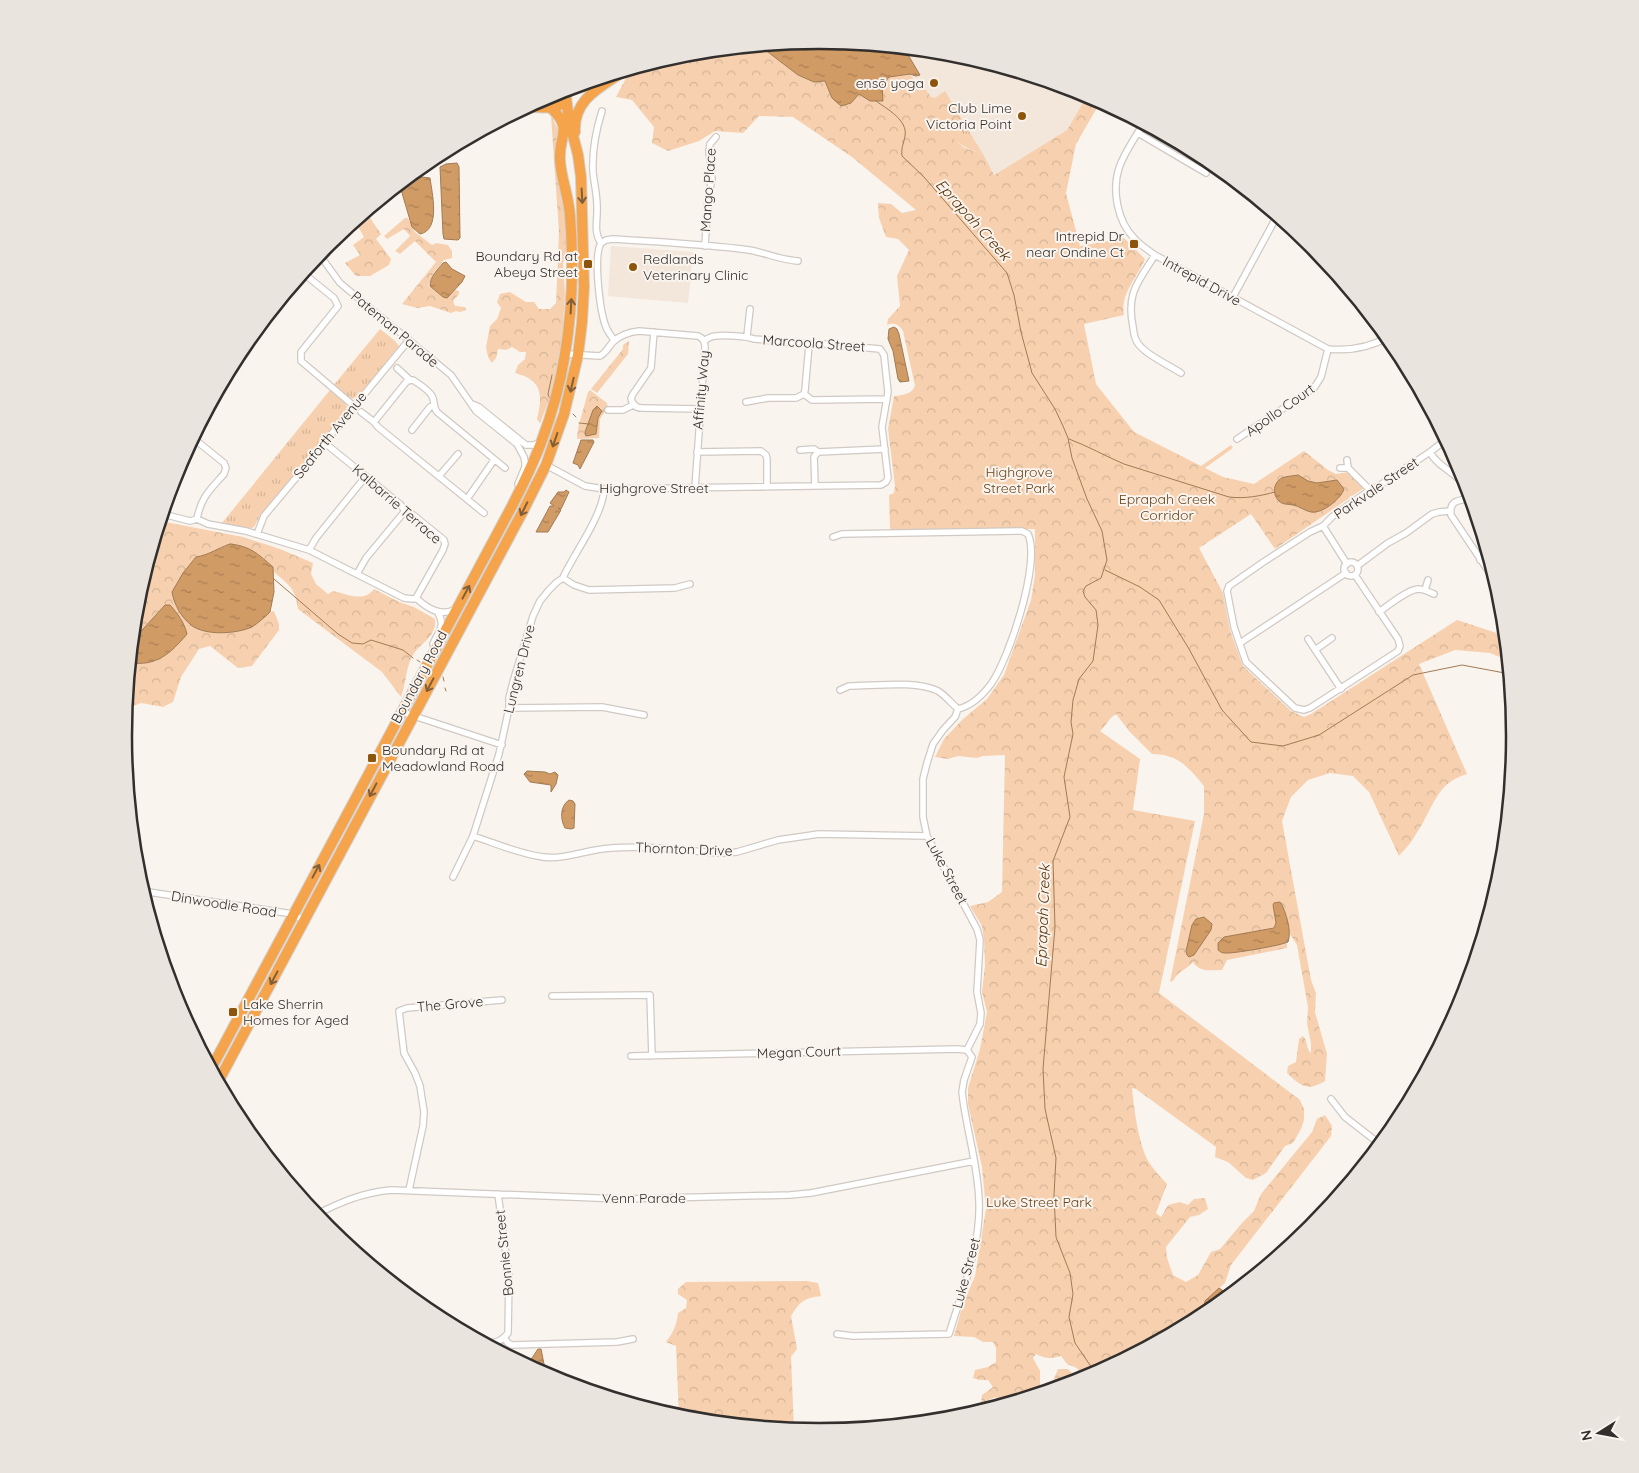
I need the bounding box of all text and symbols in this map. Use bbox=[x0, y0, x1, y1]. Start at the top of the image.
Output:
place label: ensō yoga bbox=[856, 74, 924, 92]
marker: ensō yoga bbox=[928, 77, 940, 89]
place label: Club Lime Victoria Point bbox=[926, 99, 1012, 133]
marker: Club Lime Victoria Point bbox=[1016, 110, 1028, 122]
street label: Mango Place bbox=[696, 147, 720, 233]
water label: Eprapah Creek bbox=[932, 175, 1016, 266]
one-way arrow bbox=[577, 188, 586, 204]
place label: Intrepid Dr near Ondine Ct bbox=[1026, 227, 1125, 261]
marker: Intrepid Dr near Ondine Ct bbox=[1128, 238, 1140, 250]
place label: Boundary Rd at Abeya Street bbox=[475, 247, 578, 281]
place label: Redlands Veterinary Clinic bbox=[643, 250, 748, 284]
street label: Intrepid Drive bbox=[1160, 252, 1244, 310]
marker: Boundary Rd at Abeya Street bbox=[582, 258, 594, 270]
marker: Redlands Veterinary Clinic bbox=[627, 261, 639, 273]
street label: Pateman Parade bbox=[347, 287, 443, 371]
one-way arrow bbox=[566, 298, 575, 314]
street label: Marcoola Street bbox=[762, 330, 866, 356]
street label: Affinity Way bbox=[689, 350, 713, 430]
one-way arrow bbox=[566, 376, 576, 392]
street label: Apollo Court bbox=[1242, 379, 1318, 440]
street label: Seaforth Avenue bbox=[289, 388, 371, 482]
one-way arrow bbox=[550, 431, 559, 447]
street label: Parkvale Street bbox=[1330, 453, 1422, 523]
street label: Kalbarrie Terrace bbox=[349, 460, 445, 548]
park label: Highgrove Street Park bbox=[983, 463, 1055, 497]
street label: Highgrove Street bbox=[599, 479, 709, 497]
park label: Eprapah Creek Corridor bbox=[1119, 490, 1215, 524]
one-way arrow bbox=[519, 501, 528, 516]
one-way arrow bbox=[461, 584, 471, 599]
street label: Lungren Drive bbox=[499, 623, 539, 715]
street label: Boundary Road bbox=[387, 628, 451, 726]
one-way arrow bbox=[425, 678, 435, 693]
place label: Boundary Rd at Meadowland Road bbox=[382, 741, 504, 775]
marker: Boundary Rd at Meadowland Road bbox=[366, 752, 378, 764]
one-way arrow bbox=[368, 783, 378, 797]
street label: Luke Street bbox=[922, 835, 972, 907]
street label: Thornton Drive bbox=[635, 838, 733, 860]
water label: Eprapah Creek bbox=[1031, 862, 1054, 968]
one-way arrow bbox=[311, 864, 321, 879]
street label: Dinwoodie Road bbox=[170, 887, 278, 921]
one-way arrow bbox=[269, 970, 279, 985]
street label: The Grove bbox=[416, 992, 484, 1016]
place label: Lake Sherrin Homes for Aged bbox=[243, 995, 349, 1029]
marker: Lake Sherrin Homes for Aged bbox=[227, 1006, 239, 1018]
street label: Megan Court bbox=[757, 1042, 842, 1062]
street label: Venn Parade bbox=[602, 1189, 686, 1207]
park label: Luke Street Park bbox=[986, 1193, 1092, 1211]
street label: Bonnie Street bbox=[490, 1209, 517, 1297]
street label: Luke Street bbox=[948, 1235, 984, 1310]
north arrow bbox=[1574, 1408, 1624, 1458]
text: N bbox=[1576, 1429, 1596, 1442]

